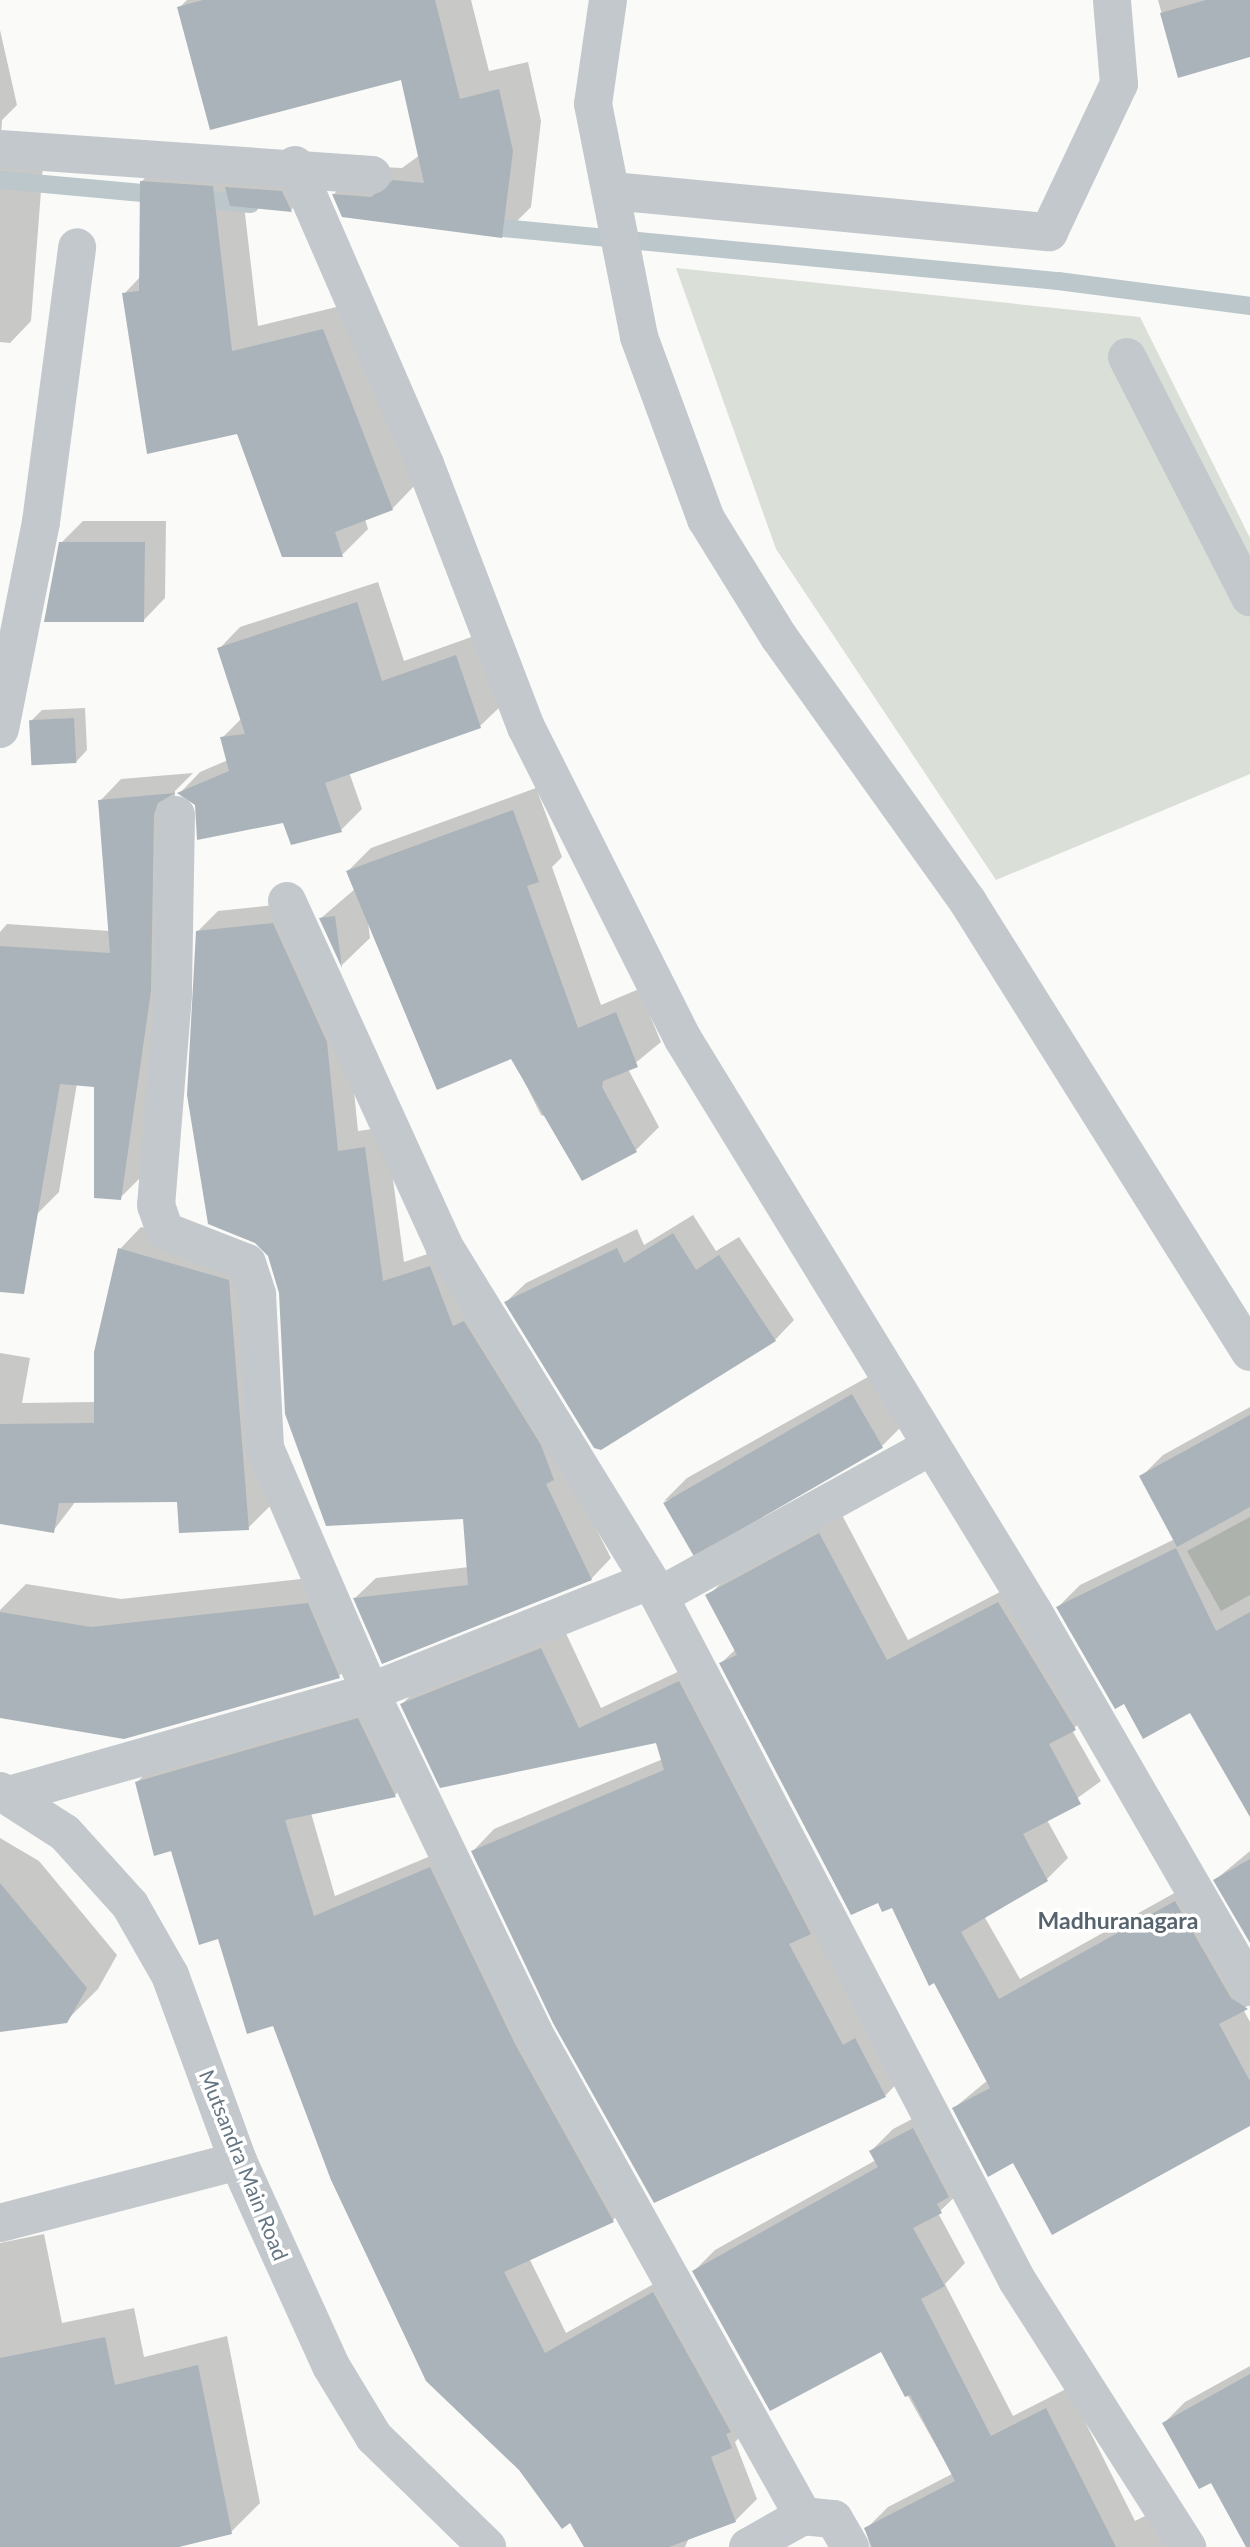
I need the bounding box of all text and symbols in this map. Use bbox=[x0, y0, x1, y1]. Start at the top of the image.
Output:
district label: Madhuranagara bbox=[1038, 1906, 1198, 1934]
street label: Mutsandra Main Road bbox=[194, 2066, 294, 2264]

